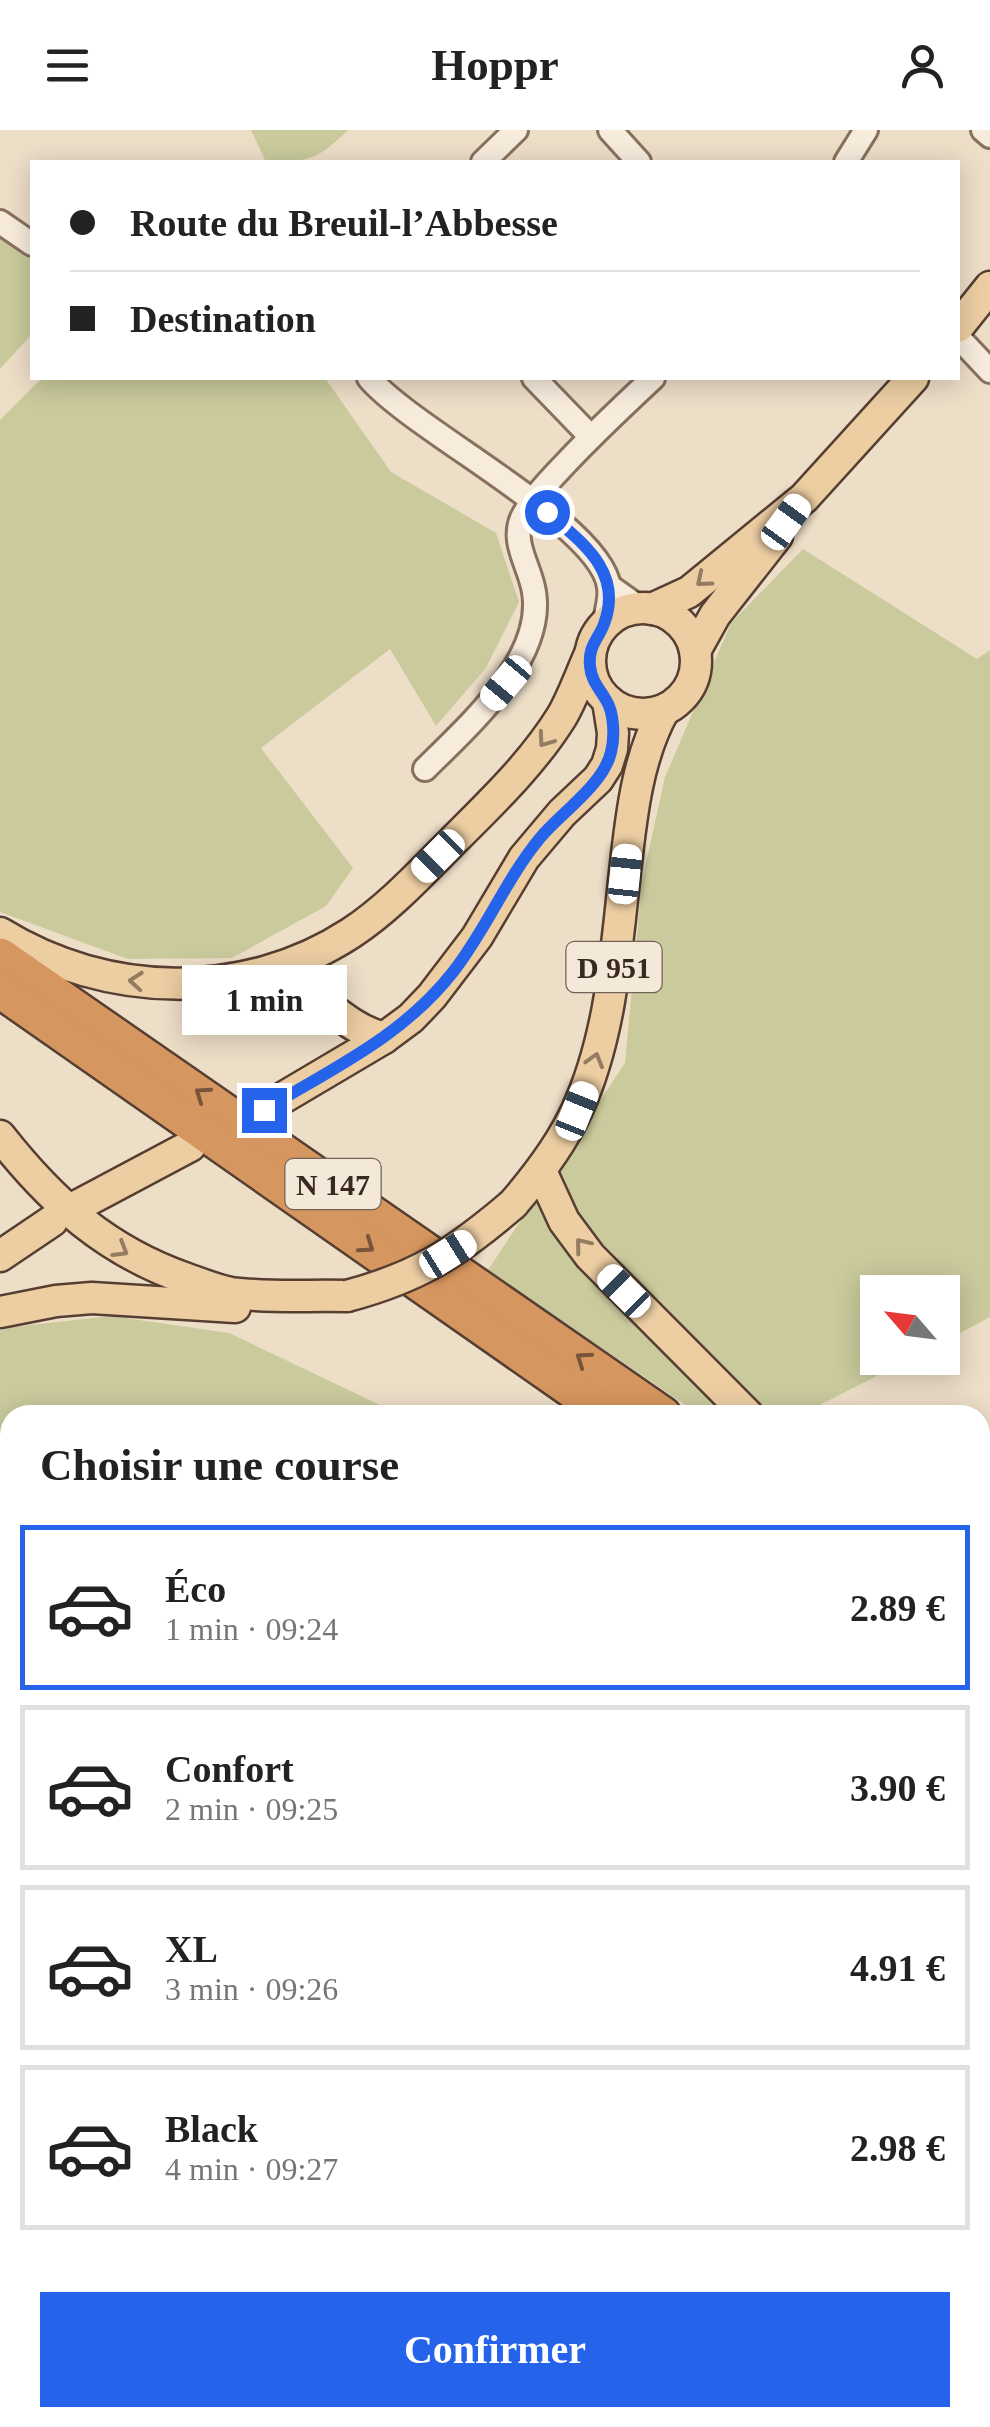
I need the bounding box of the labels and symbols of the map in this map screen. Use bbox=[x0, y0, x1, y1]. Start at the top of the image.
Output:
car bbox=[756, 489, 816, 555]
route start bbox=[525, 490, 570, 535]
one-way arrow bbox=[697, 568, 715, 586]
car bbox=[475, 650, 537, 716]
one-way arrow bbox=[539, 729, 557, 747]
car bbox=[406, 824, 470, 888]
car bbox=[607, 843, 643, 905]
road number: D 951 bbox=[566, 942, 662, 992]
callout: 1 min bbox=[182, 965, 346, 1035]
one-way arrow bbox=[127, 971, 143, 993]
one-way arrow bbox=[584, 1052, 605, 1069]
car bbox=[552, 1078, 602, 1144]
one-way arrow bbox=[194, 1088, 213, 1106]
route end bbox=[242, 1088, 287, 1133]
road number: N 147 bbox=[286, 1159, 380, 1209]
car bbox=[415, 1225, 481, 1283]
one-way arrow bbox=[355, 1234, 374, 1252]
one-way arrow bbox=[110, 1238, 128, 1257]
one-way arrow bbox=[576, 1239, 594, 1257]
car bbox=[592, 1259, 656, 1323]
north arrow bbox=[860, 1275, 960, 1375]
one-way arrow bbox=[576, 1353, 595, 1371]

